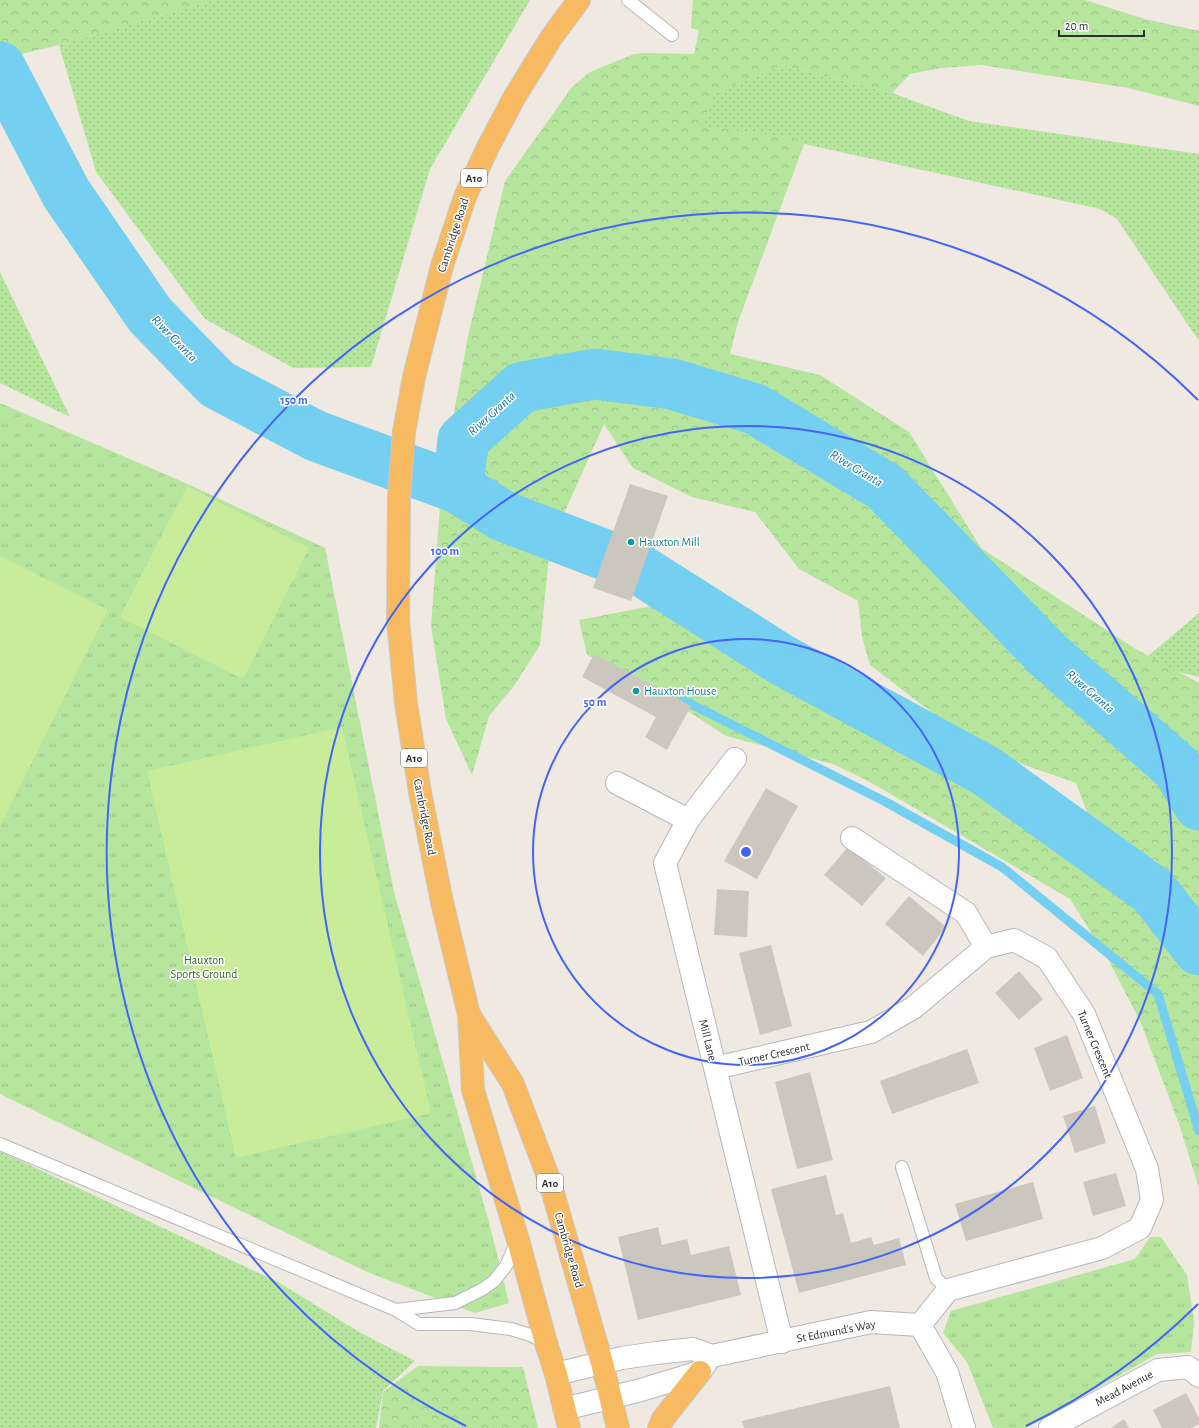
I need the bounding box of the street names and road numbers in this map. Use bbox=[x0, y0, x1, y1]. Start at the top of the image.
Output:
road number: A10 bbox=[461, 169, 487, 187]
street label: Cambridge Road bbox=[435, 196, 471, 274]
road number: A10 bbox=[401, 749, 427, 767]
street label: Cambridge Road bbox=[412, 778, 438, 856]
street label: Turner Crescent bbox=[1075, 1008, 1115, 1080]
street label: Mill Lane bbox=[697, 1018, 719, 1062]
street label: Turner Crescent bbox=[737, 1040, 811, 1068]
road number: A10 bbox=[537, 1174, 563, 1192]
street label: Cambridge Road bbox=[553, 1211, 585, 1289]
street label: St Edmund's Way bbox=[796, 1317, 877, 1346]
street label: Mead Avenue bbox=[1093, 1368, 1155, 1408]

